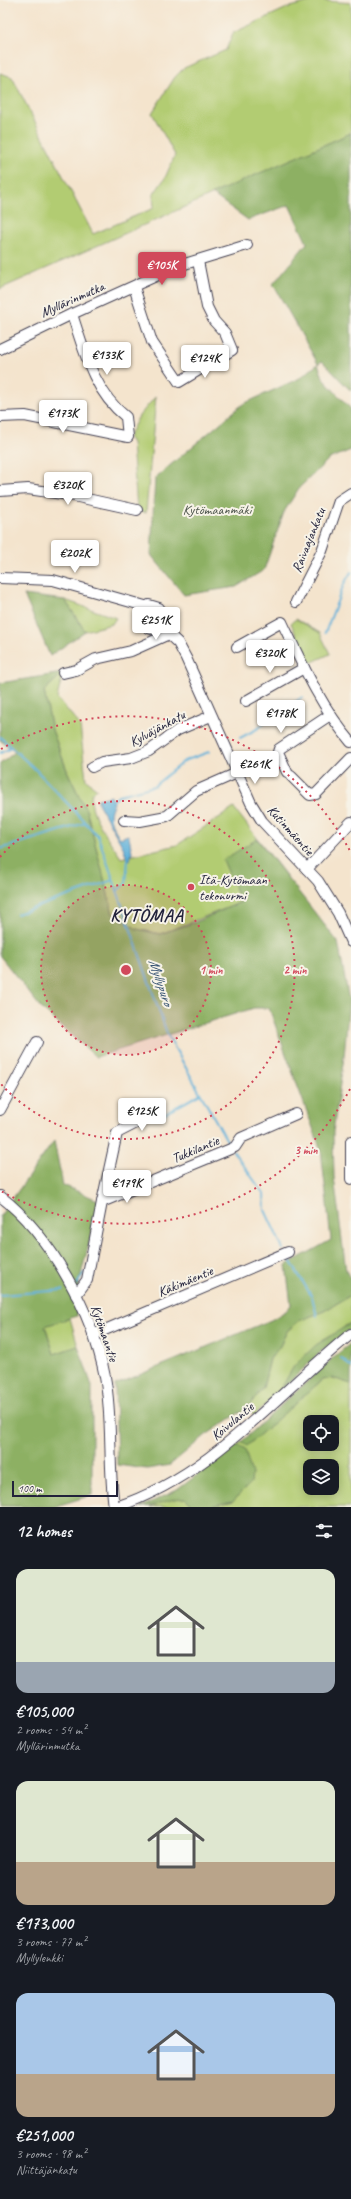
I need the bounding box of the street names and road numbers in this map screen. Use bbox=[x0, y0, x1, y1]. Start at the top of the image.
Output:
street label: Myllärinmutka bbox=[38, 277, 108, 321]
street label: Raivaajankatu bbox=[288, 505, 329, 575]
street label: Kylväjänkatu bbox=[127, 706, 189, 751]
street label: Kutinmäentie bbox=[264, 802, 318, 860]
street label: Tukkilantie bbox=[169, 1131, 223, 1167]
street label: Käkimäentie bbox=[155, 1262, 217, 1301]
street label: Kytömaantie bbox=[87, 1303, 123, 1365]
street label: Koivulantie bbox=[208, 1398, 258, 1444]

